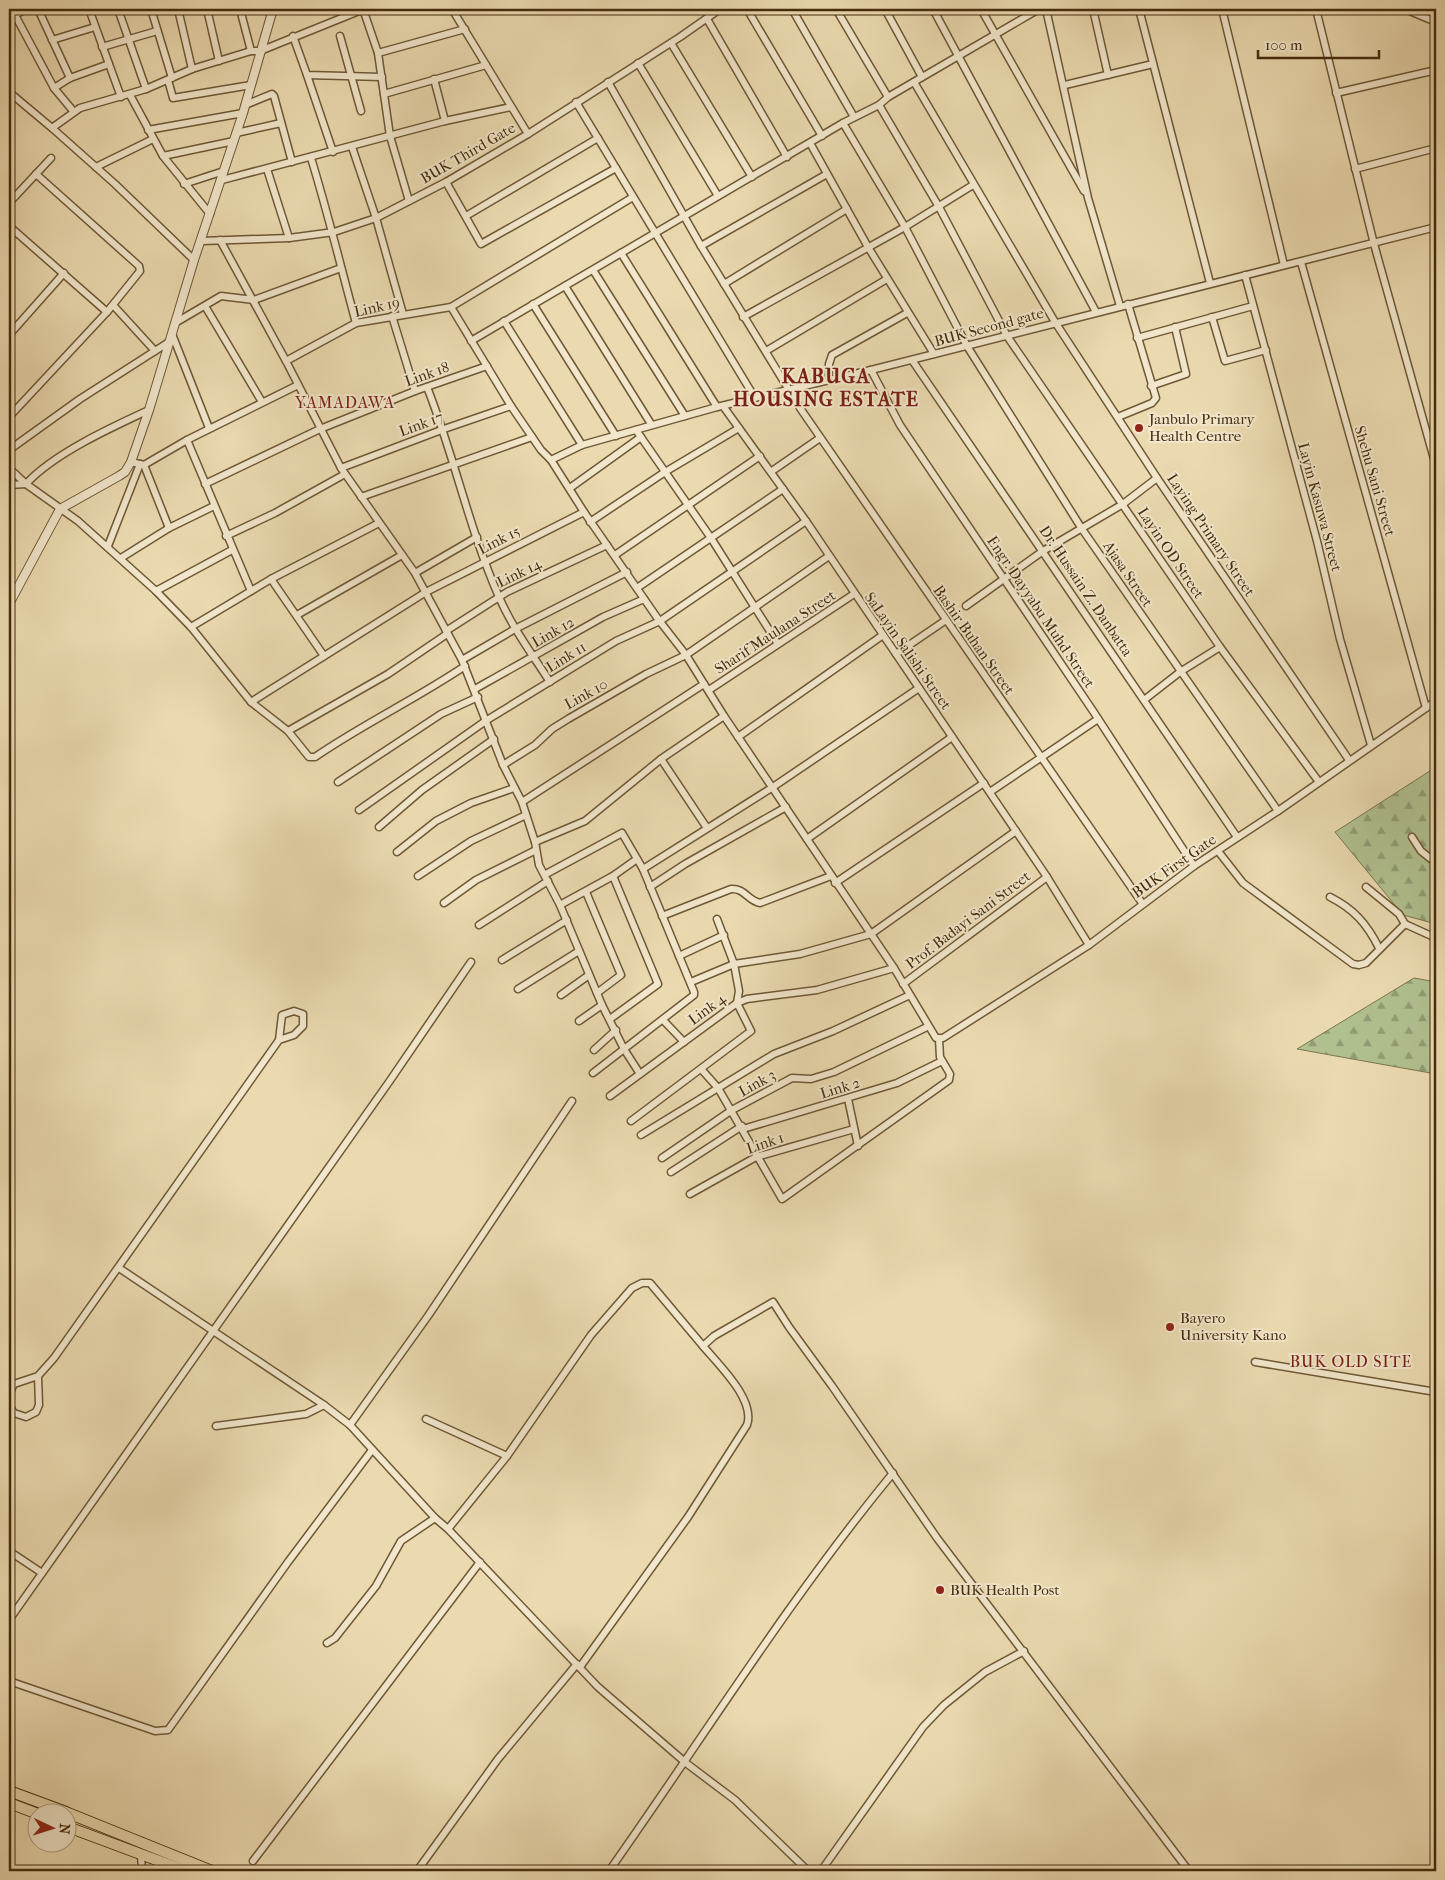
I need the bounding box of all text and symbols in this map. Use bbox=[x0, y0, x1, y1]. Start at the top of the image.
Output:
scale bar bbox=[1258, 28, 1379, 60]
text: 100 m bbox=[1265, 36, 1303, 54]
street label: BUK Third Gate bbox=[417, 118, 519, 187]
street label: Link 19 bbox=[352, 293, 402, 321]
street label: BUK Second gate bbox=[932, 304, 1046, 350]
street label: Link 18 bbox=[402, 358, 452, 390]
district label: KABUGA HOUSING ESTATE bbox=[733, 365, 919, 411]
district label: YAMADAWA bbox=[294, 393, 395, 412]
street label: Link 17 bbox=[396, 408, 446, 440]
place label: Janbulo Primary Health Centre bbox=[1148, 410, 1256, 445]
marker: Janbulo Primary Health Centre bbox=[1133, 422, 1145, 434]
street label: Shehu Sani Street bbox=[1351, 424, 1400, 539]
street label: Layin Kasuwa Street bbox=[1294, 441, 1346, 574]
street label: Laying Primary Street bbox=[1163, 470, 1259, 600]
street label: Layin OD Street bbox=[1134, 504, 1208, 603]
street label: Link 15 bbox=[475, 522, 523, 558]
street label: Dr. Hussain Z. Danbatta bbox=[1036, 522, 1137, 661]
street label: Engr. Dayyabu Muhd Street bbox=[983, 532, 1099, 692]
street label: Ajasa Street bbox=[1099, 537, 1157, 611]
street label: Link 14 bbox=[494, 554, 545, 591]
street label: Bashir Buhan Street bbox=[929, 582, 1019, 699]
street label: Sharif Maulana Street bbox=[711, 586, 839, 678]
street label: SaLayin Salishi Street bbox=[861, 589, 956, 714]
street label: Link 12 bbox=[529, 613, 578, 651]
street label: Link 11 bbox=[543, 638, 589, 676]
street label: Link 10 bbox=[561, 675, 611, 713]
street label: BUK First Gate bbox=[1128, 830, 1220, 902]
street label: Prof. Badayi Sani Street bbox=[902, 867, 1034, 973]
street label: Link 4 bbox=[685, 989, 730, 1029]
street label: Link 3 bbox=[735, 1066, 779, 1100]
street label: Link 2 bbox=[818, 1073, 862, 1103]
street label: Link 1 bbox=[744, 1128, 786, 1158]
place label: Bayero University Kano bbox=[1180, 1309, 1287, 1344]
marker: Bayero University Kano bbox=[1164, 1321, 1176, 1333]
district label: BUK OLD SITE bbox=[1290, 1352, 1412, 1371]
place label: BUK Health Post bbox=[950, 1581, 1060, 1599]
marker: BUK Health Post bbox=[934, 1584, 946, 1596]
north arrow bbox=[28, 1802, 78, 1852]
text: N bbox=[56, 1823, 73, 1835]

